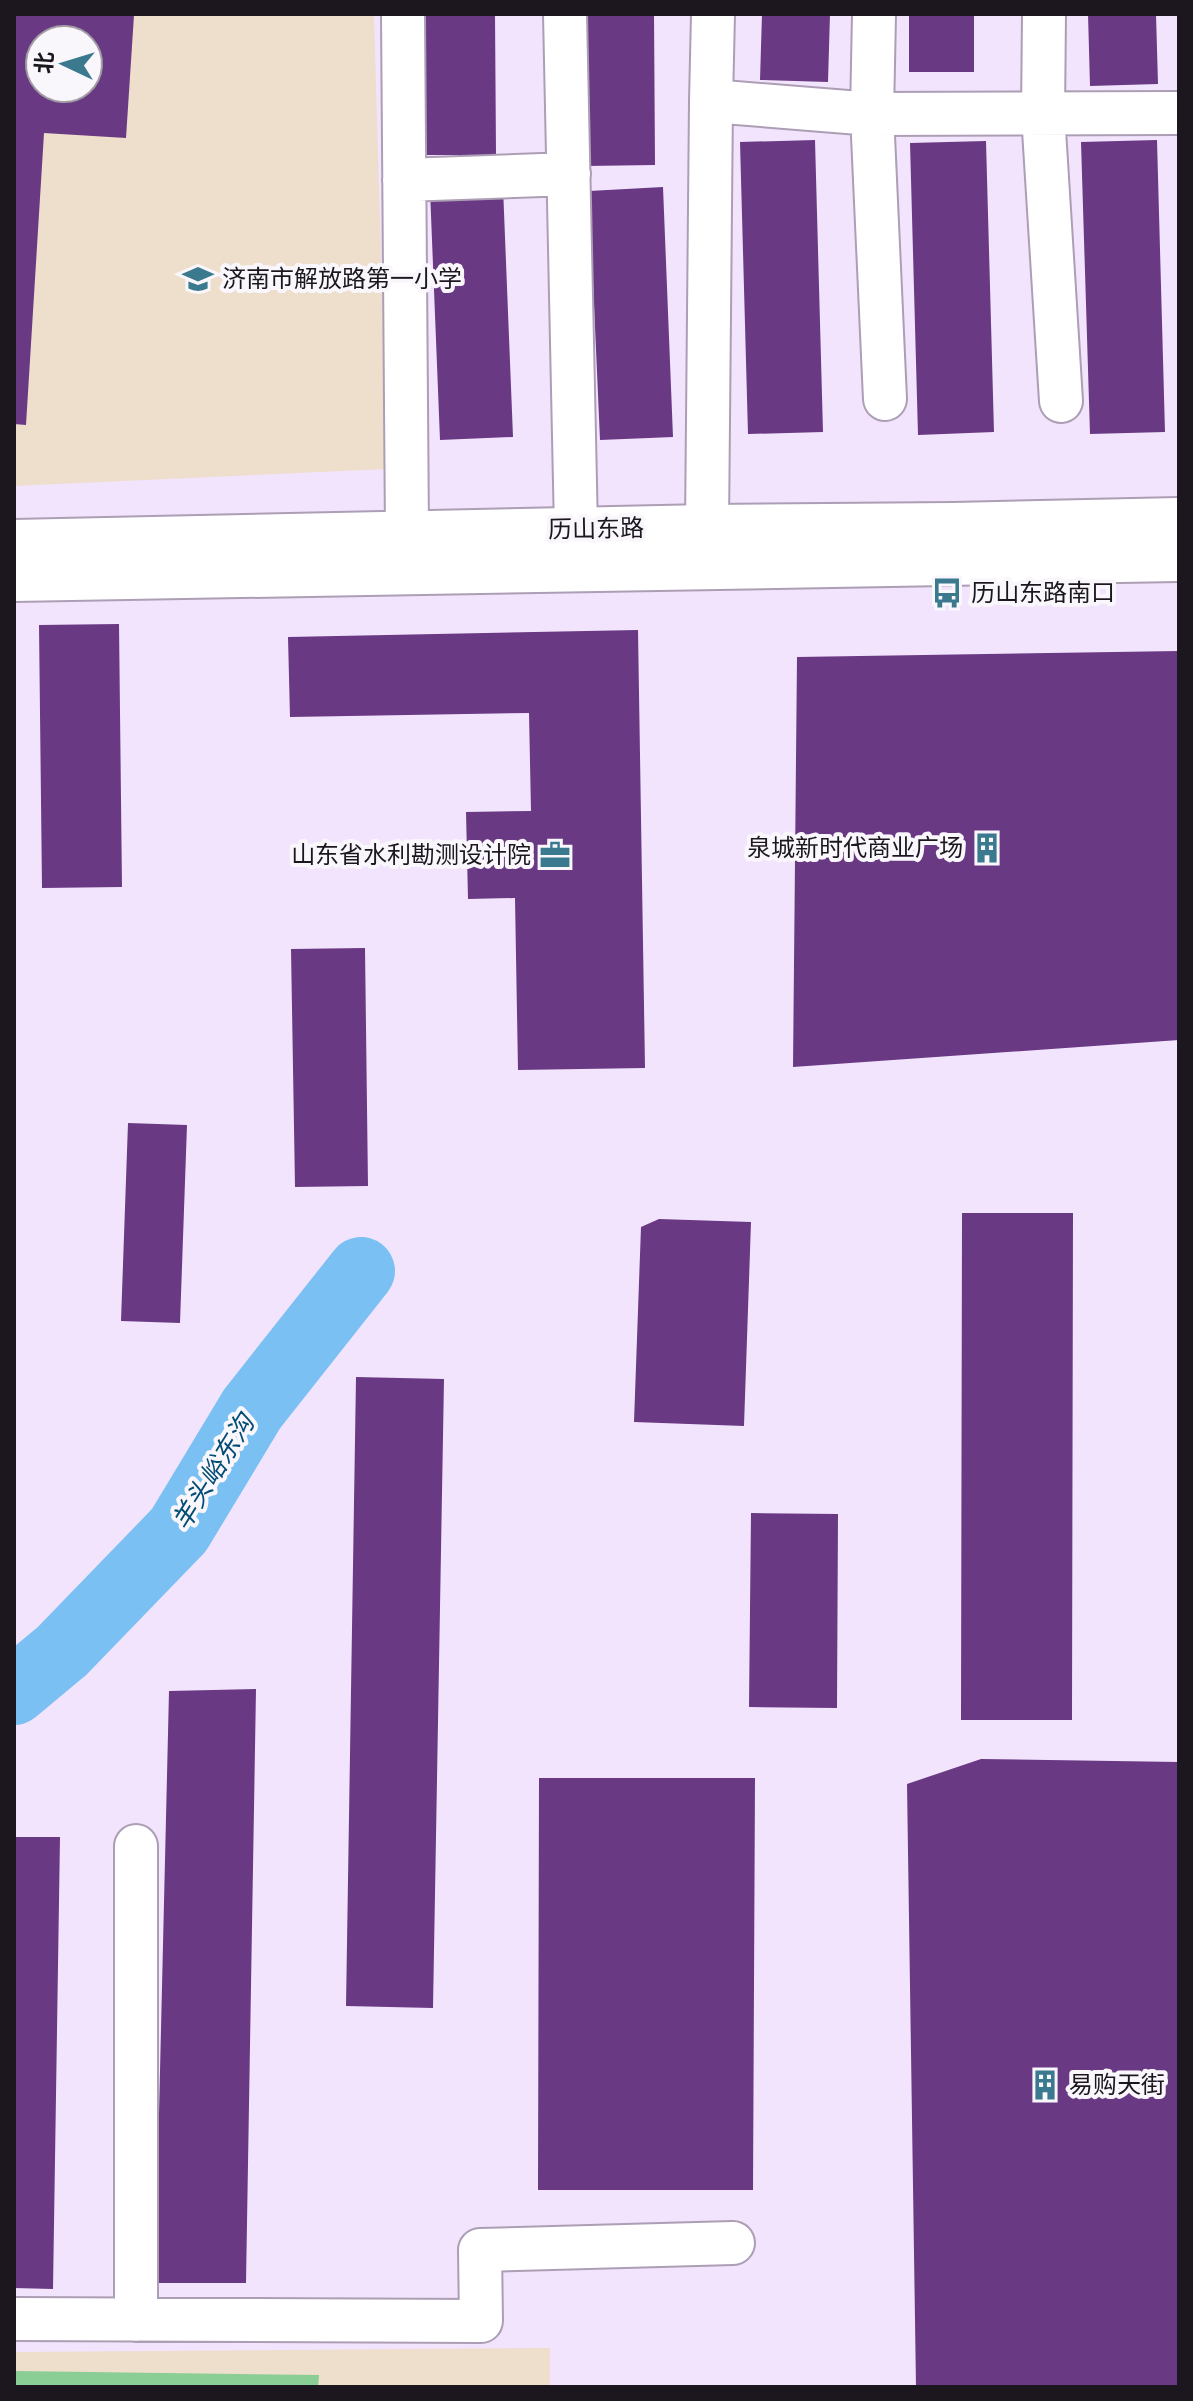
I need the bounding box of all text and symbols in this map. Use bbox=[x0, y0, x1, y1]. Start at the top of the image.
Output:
north arrow bbox=[24, 24, 104, 104]
text: 北 bbox=[27, 51, 61, 75]
place label: 济南市解放路第一小学 bbox=[222, 261, 462, 296]
school or university icon: 济南市解放路第一小学 bbox=[181, 262, 215, 296]
street label: 历山东路 bbox=[548, 510, 644, 547]
place label: 历山东路南口 bbox=[971, 575, 1115, 610]
bus stop icon: 历山东路南口 bbox=[930, 576, 964, 610]
place label: 泉城新时代商业广场 bbox=[747, 830, 963, 865]
building icon: 泉城新时代商业广场 bbox=[970, 831, 1004, 865]
place label: 山东省水利勘测设计院 bbox=[291, 837, 531, 872]
office icon: 山东省水利勘测设计院 bbox=[538, 838, 572, 872]
water label: 羊头峪东沟 bbox=[162, 1404, 265, 1537]
place label: 易购天街 bbox=[1069, 2067, 1165, 2102]
building icon: 易购天街 bbox=[1028, 2068, 1062, 2102]

